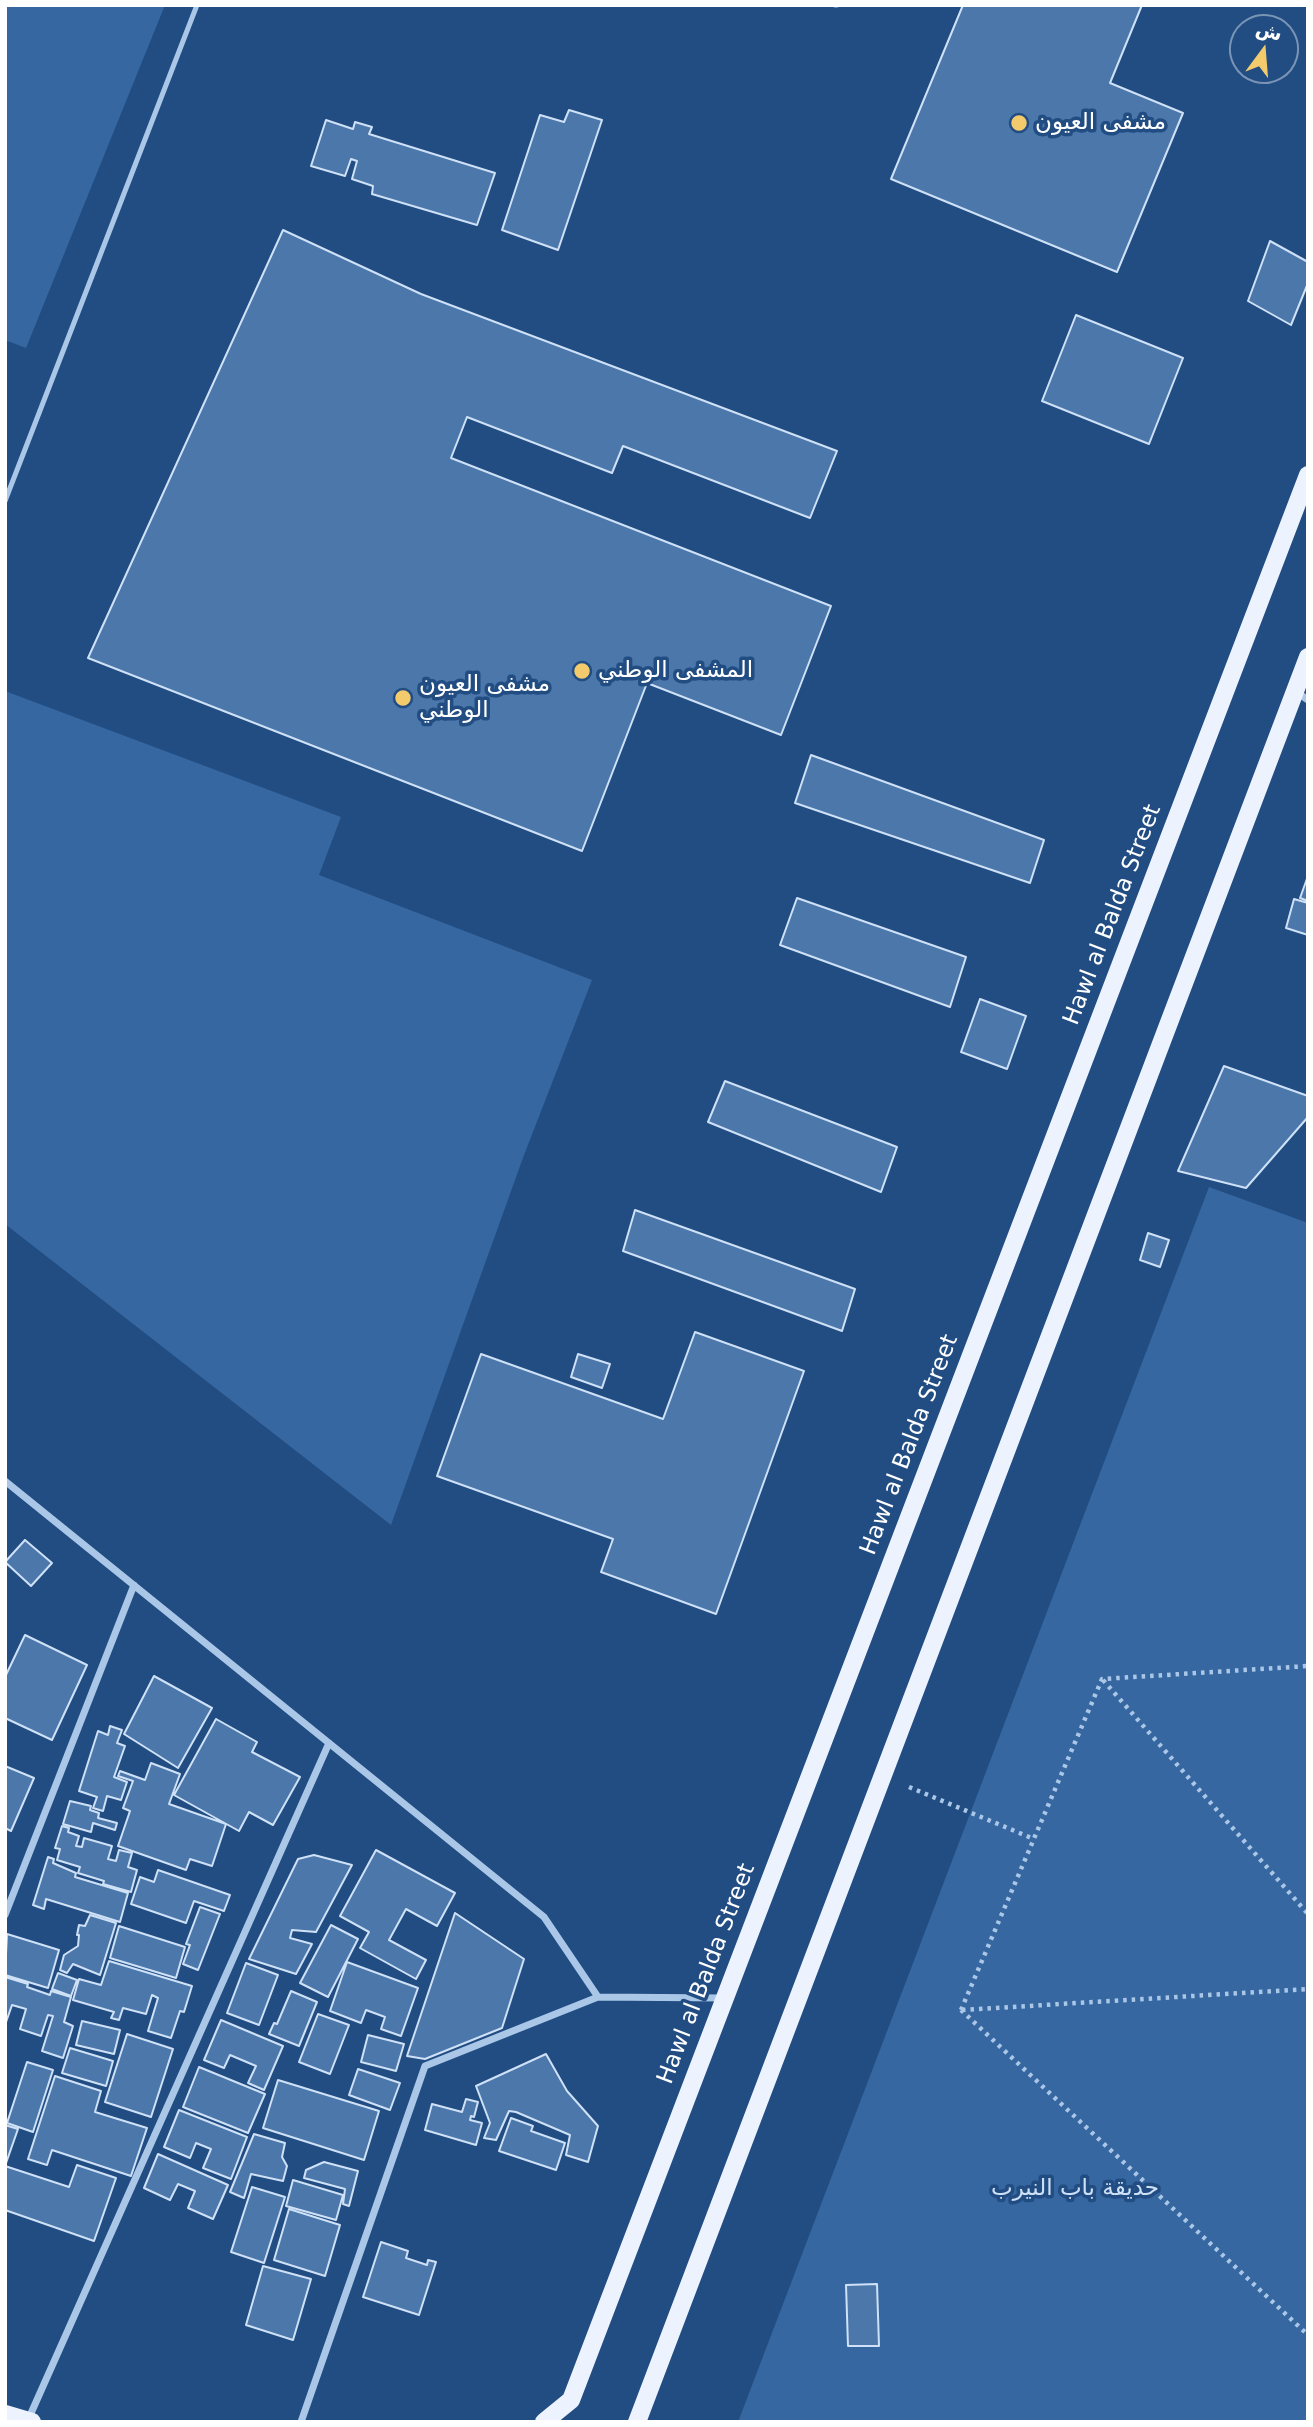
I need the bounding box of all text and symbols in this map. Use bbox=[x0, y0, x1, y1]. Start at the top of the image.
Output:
north arrow bbox=[1229, 14, 1299, 84]
text: ش bbox=[1254, 17, 1285, 45]
place label: مشفى العيون bbox=[1035, 109, 1166, 137]
marker: مشفى العيون bbox=[1009, 113, 1029, 133]
place label: المشفى الوطني bbox=[598, 657, 753, 685]
marker: المشفى الوطني bbox=[572, 661, 592, 681]
place label: مشفى العيون الوطني bbox=[419, 671, 550, 725]
marker: مشفى العيون الوطني bbox=[393, 688, 413, 708]
street label: Hawl al Balda Street bbox=[1058, 801, 1168, 1029]
street label: Hawl al Balda Street bbox=[855, 1331, 965, 1559]
street label: Hawl al Balda Street bbox=[652, 1860, 762, 2088]
park label: حديقة باب النيرب bbox=[991, 2175, 1159, 2203]

